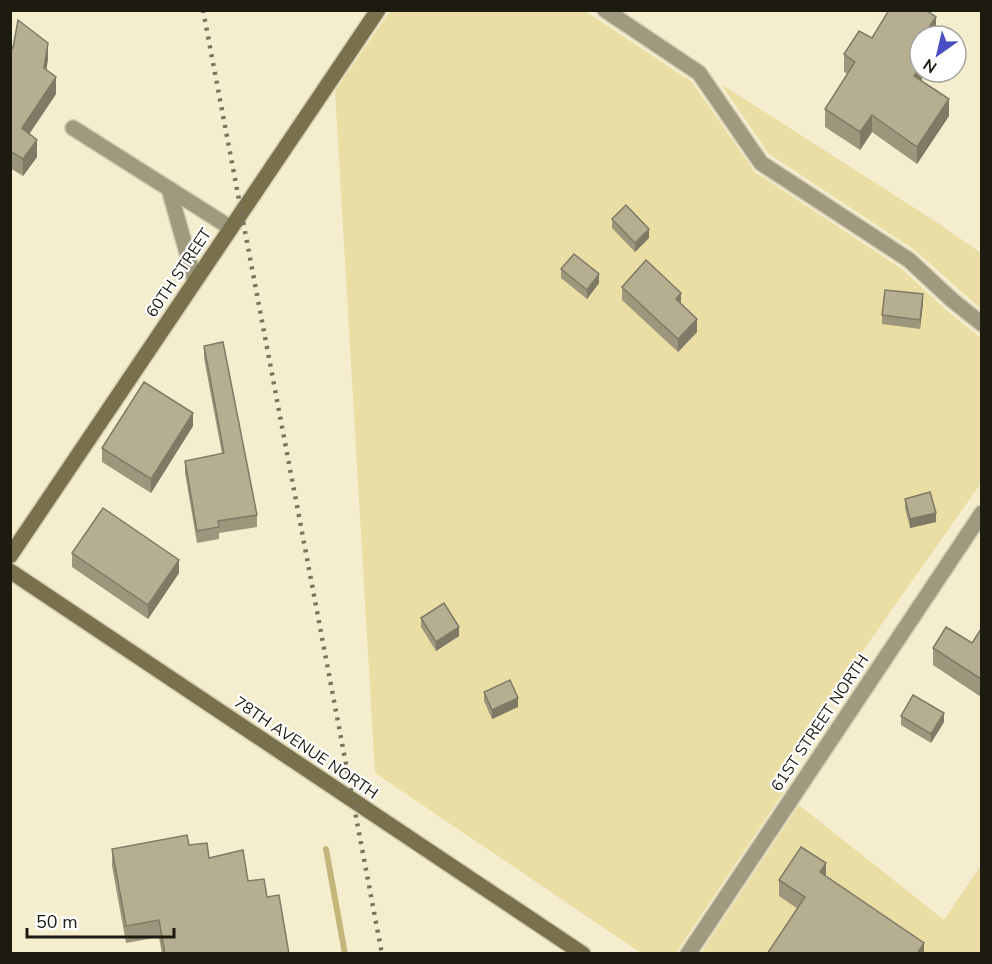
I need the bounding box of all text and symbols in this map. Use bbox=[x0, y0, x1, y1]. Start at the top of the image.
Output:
north arrow bbox=[908, 24, 968, 84]
text: N bbox=[919, 53, 941, 78]
street label: 60TH STREET bbox=[141, 224, 217, 322]
street label: 61ST STREET NORTH bbox=[766, 650, 874, 796]
street label: 78TH AVENUE NORTH bbox=[230, 691, 382, 805]
scale bar bbox=[27, 901, 174, 939]
text: 50 m bbox=[36, 910, 78, 934]

